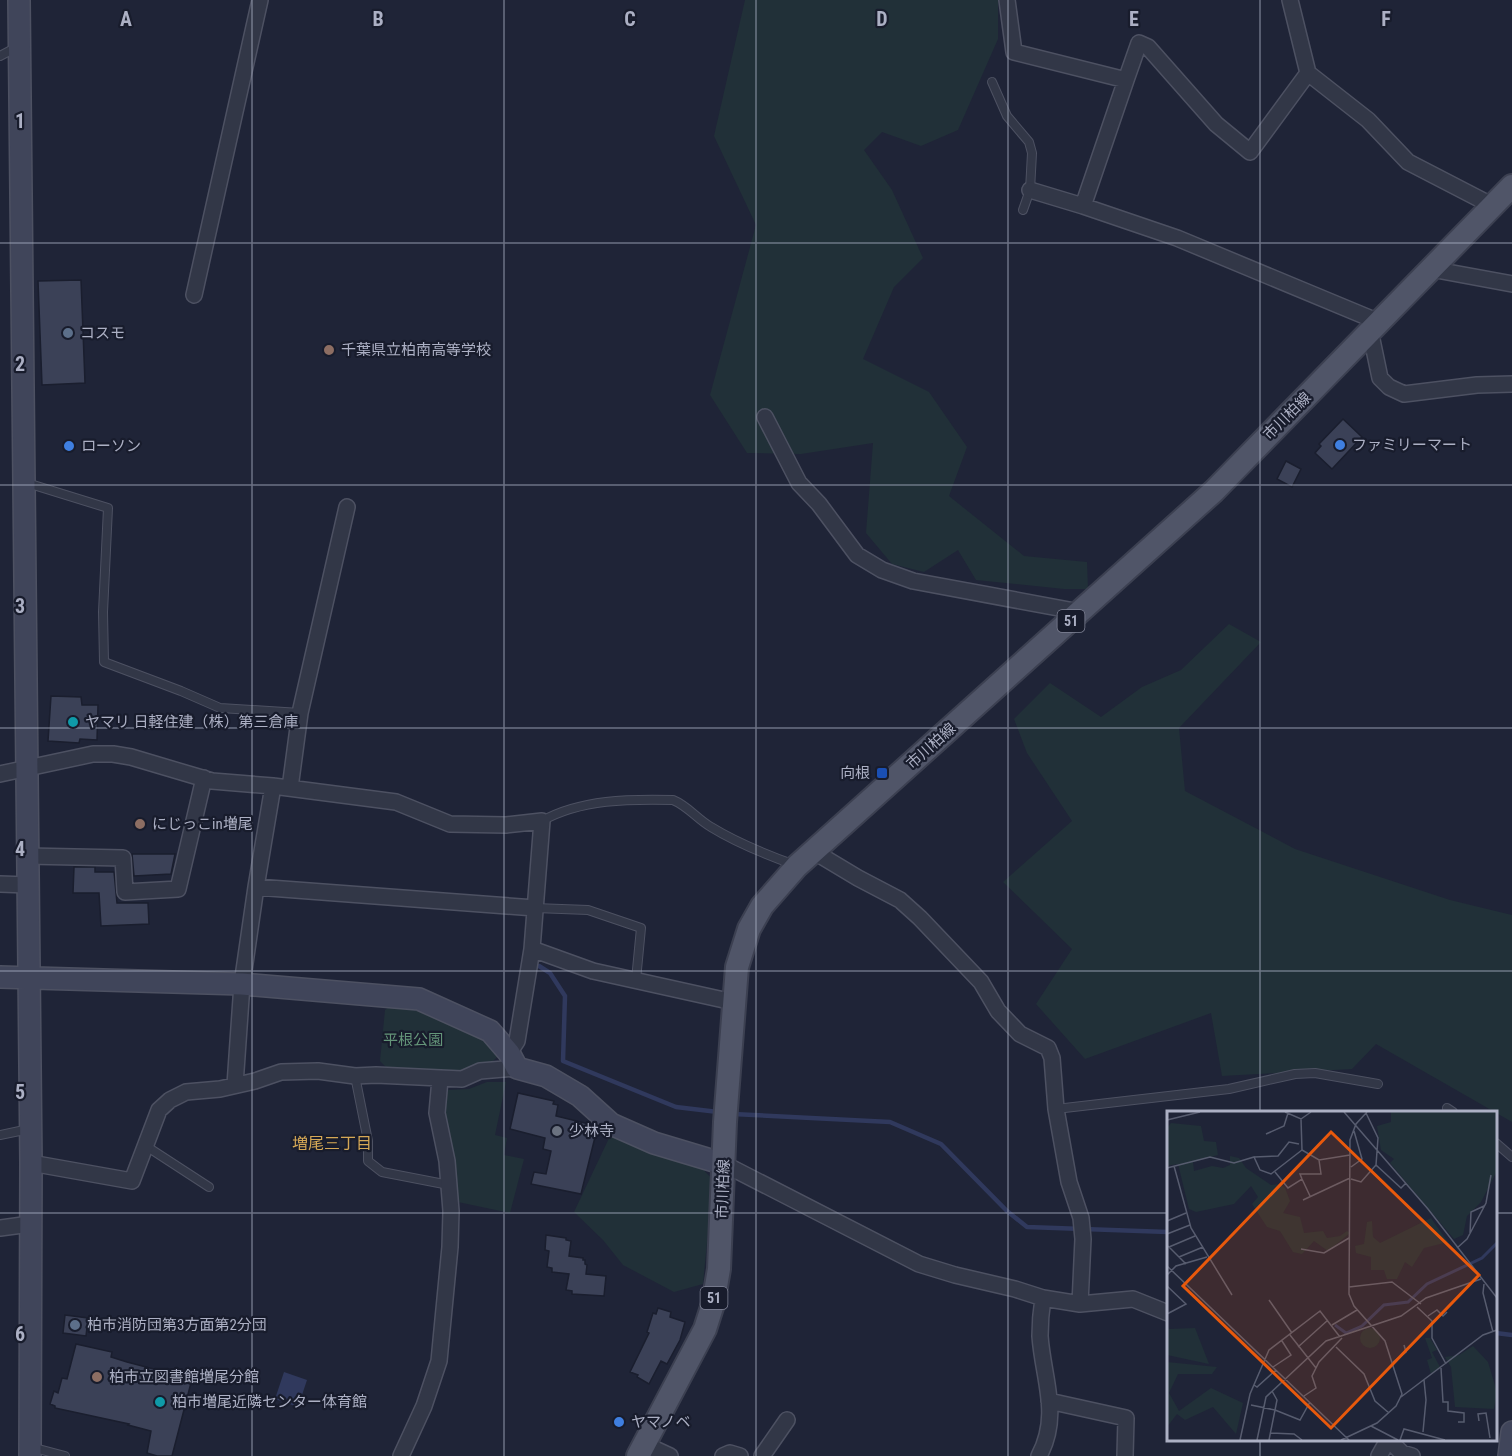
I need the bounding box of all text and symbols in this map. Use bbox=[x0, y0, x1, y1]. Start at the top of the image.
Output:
text: A bbox=[120, 7, 132, 31]
text: B bbox=[372, 7, 384, 31]
text: C bbox=[624, 7, 636, 31]
text: D bbox=[876, 7, 888, 31]
text: E bbox=[1129, 7, 1139, 31]
text: F bbox=[1381, 7, 1391, 31]
text: 1 bbox=[15, 109, 25, 133]
place label: コスモ bbox=[80, 324, 125, 342]
marker: コスモ bbox=[61, 326, 75, 340]
place label: 千葉県立柏南高等学校 bbox=[341, 341, 491, 359]
marker: 千葉県立柏南高等学校 bbox=[322, 343, 336, 357]
text: 2 bbox=[15, 352, 25, 376]
street label: 市川柏線 bbox=[1259, 388, 1315, 444]
place label: ファミリーマート bbox=[1352, 436, 1472, 454]
place label: ローソン bbox=[81, 437, 141, 455]
marker: ファミリーマート bbox=[1333, 438, 1347, 452]
marker: ローソン bbox=[62, 439, 76, 453]
text: 3 bbox=[15, 594, 25, 618]
road number: 51 bbox=[1058, 610, 1084, 632]
place label: ヤマリ 日軽住建（株）第三倉庫 bbox=[85, 713, 298, 731]
marker: ヤマリ 日軽住建（株）第三倉庫 bbox=[66, 715, 80, 729]
street label: 市川柏線 bbox=[903, 719, 959, 773]
place label: 向根 bbox=[840, 764, 870, 782]
marker: 向根 bbox=[875, 766, 889, 780]
place label: にじっこin増尾 bbox=[152, 815, 253, 833]
marker: にじっこin増尾 bbox=[133, 817, 147, 831]
text: 4 bbox=[15, 837, 25, 861]
park label: 平根公園 bbox=[383, 1031, 443, 1049]
text: 5 bbox=[15, 1080, 25, 1104]
inset map bbox=[1167, 1111, 1497, 1441]
place label: 少林寺 bbox=[569, 1122, 614, 1140]
marker: 少林寺 bbox=[550, 1124, 564, 1138]
district label: 増尾三丁目 bbox=[292, 1134, 372, 1153]
street label: 市川柏線 bbox=[713, 1159, 733, 1219]
road number: 51 bbox=[700, 1287, 728, 1309]
place label: 柏市消防団第3方面第2分団 bbox=[87, 1316, 267, 1334]
marker: 柏市消防団第3方面第2分団 bbox=[68, 1318, 82, 1332]
text: 6 bbox=[15, 1322, 25, 1346]
place label: 柏市立図書館増尾分館 bbox=[109, 1368, 259, 1386]
marker: 柏市立図書館増尾分館 bbox=[90, 1370, 104, 1384]
place label: 柏市増尾近隣センター体育館 bbox=[172, 1393, 367, 1411]
marker: 柏市増尾近隣センター体育館 bbox=[153, 1395, 167, 1409]
place label: ヤマノベ bbox=[631, 1413, 691, 1431]
marker: ヤマノベ bbox=[612, 1415, 626, 1429]

